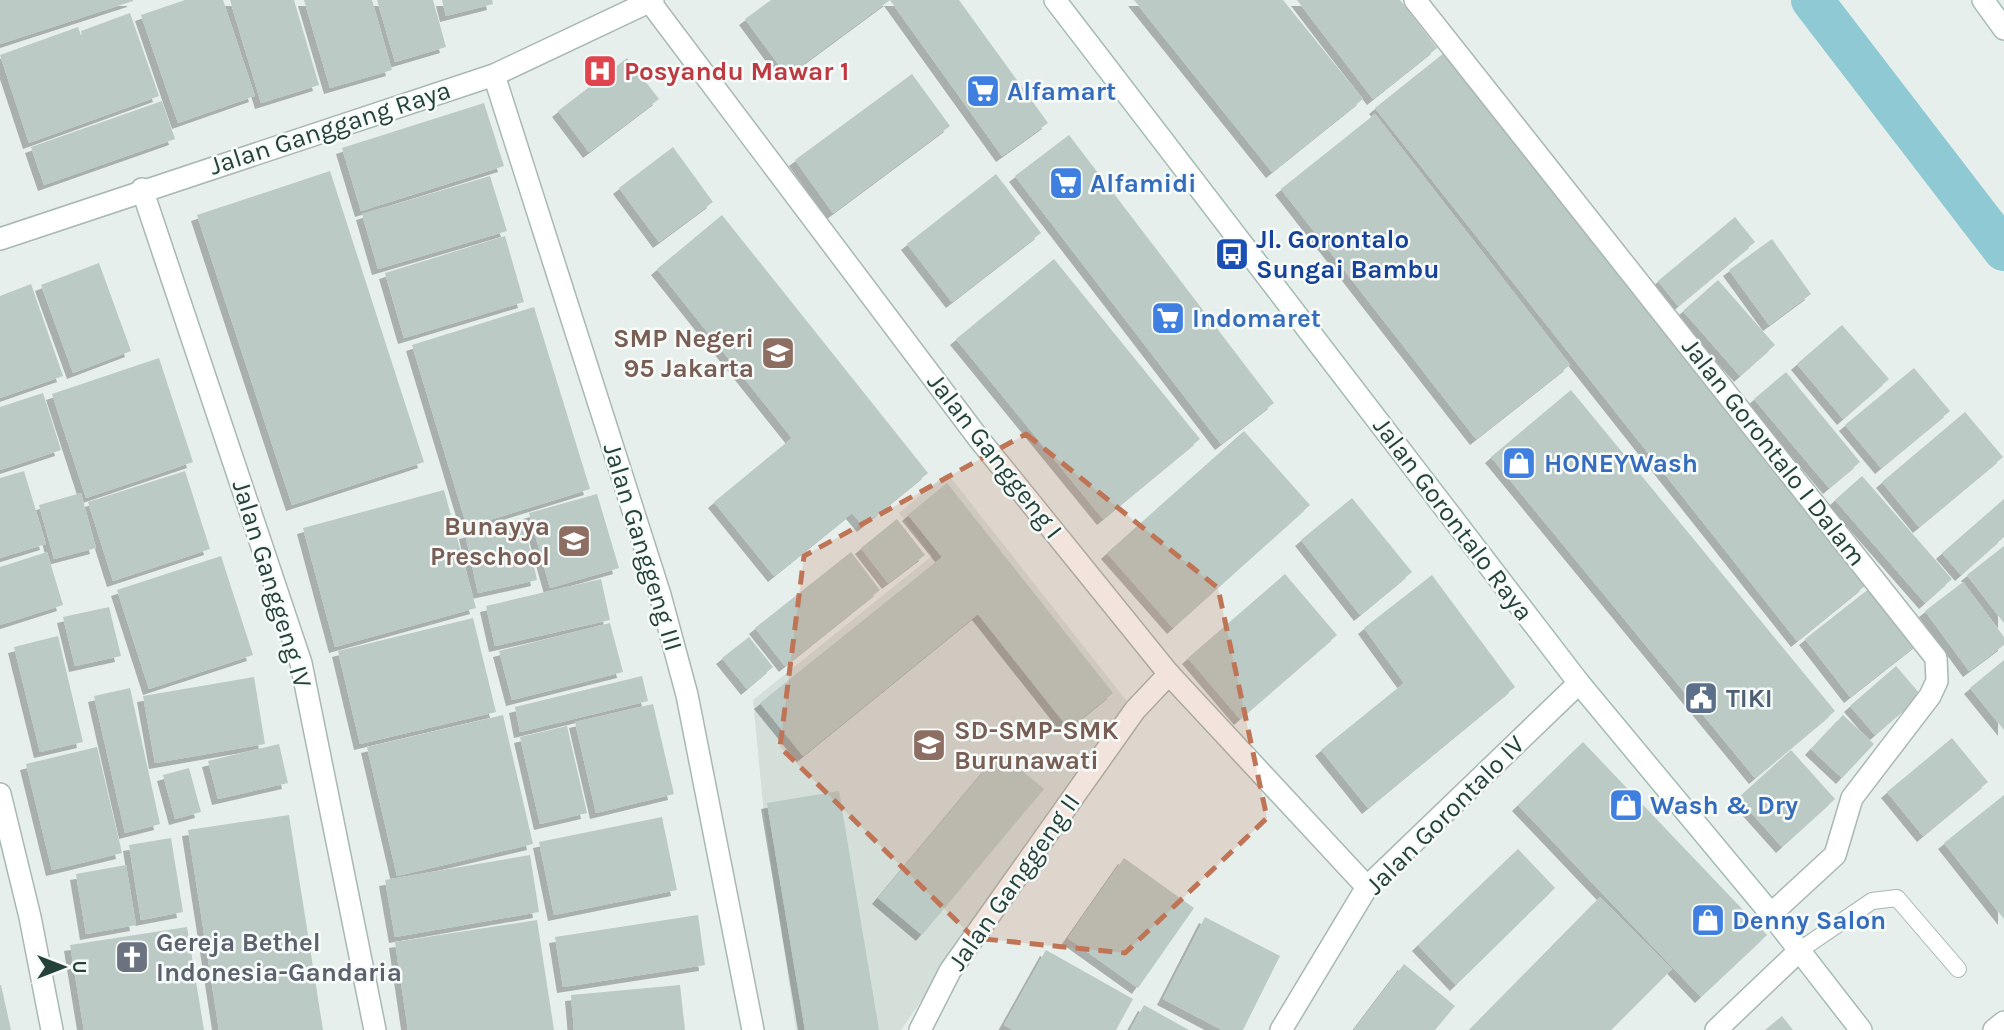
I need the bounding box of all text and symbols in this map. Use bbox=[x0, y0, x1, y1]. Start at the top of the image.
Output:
hospital icon: Posyandu Mawar 1 bbox=[581, 52, 619, 90]
place label: Posyandu Mawar 1 bbox=[624, 56, 849, 87]
supermarket icon: Alfamart bbox=[964, 72, 1002, 110]
street label: Jalan Ganggang Raya bbox=[205, 74, 455, 182]
place label: Alfamart bbox=[1007, 76, 1116, 107]
supermarket icon: Alfamidi bbox=[1047, 164, 1085, 202]
place label: Alfamidi bbox=[1090, 168, 1197, 199]
place label: Jl. Gorontalo Sungai Bambu bbox=[1256, 224, 1440, 285]
bus stop icon: Jl. Gorontalo Sungai Bambu bbox=[1213, 235, 1251, 273]
supermarket icon: Indomaret bbox=[1149, 299, 1187, 337]
place label: Indomaret bbox=[1192, 303, 1321, 334]
place label: SMP Negeri 95 Jakarta bbox=[613, 323, 754, 384]
street label: Jalan Gorontalo I Dalam bbox=[1675, 332, 1873, 572]
school or university icon: SMP Negeri 95 Jakarta bbox=[759, 334, 797, 372]
street label: Jalan Ganggeng I bbox=[921, 367, 1069, 545]
street label: Jalan Gorontalo Raya bbox=[1366, 411, 1540, 627]
street label: Jalan Ganggeng III bbox=[597, 439, 689, 655]
shop icon: HONEYWash bbox=[1500, 444, 1538, 482]
place label: HONEYWash bbox=[1544, 448, 1698, 479]
street label: Jalan Ganggeng IV bbox=[226, 476, 319, 692]
place label: Bunayya Preschool bbox=[430, 511, 550, 572]
school or university icon: Bunayya Preschool bbox=[555, 522, 593, 560]
public building icon: TIKI bbox=[1682, 679, 1720, 717]
place label: TIKI bbox=[1726, 683, 1773, 714]
place label: SD-SMP-SMK Burunawati bbox=[954, 715, 1119, 776]
school or university icon: SD-SMP-SMK Burunawati bbox=[910, 726, 948, 764]
street label: Jalan Gorontalo IV bbox=[1359, 729, 1531, 901]
shop icon: Wash & Dry bbox=[1607, 786, 1645, 824]
street label: Jalan Ganggeng II bbox=[941, 788, 1087, 976]
place label: Wash & Dry bbox=[1650, 790, 1798, 821]
shop icon: Denny Salon bbox=[1689, 901, 1727, 939]
place label: Denny Salon bbox=[1732, 905, 1886, 936]
place label: Gereja Bethel Indonesia-Gandaria bbox=[156, 927, 402, 988]
north arrow bbox=[28, 932, 98, 1002]
church icon: Gereja Bethel Indonesia-Gandaria bbox=[113, 938, 151, 976]
text: U bbox=[68, 960, 90, 974]

